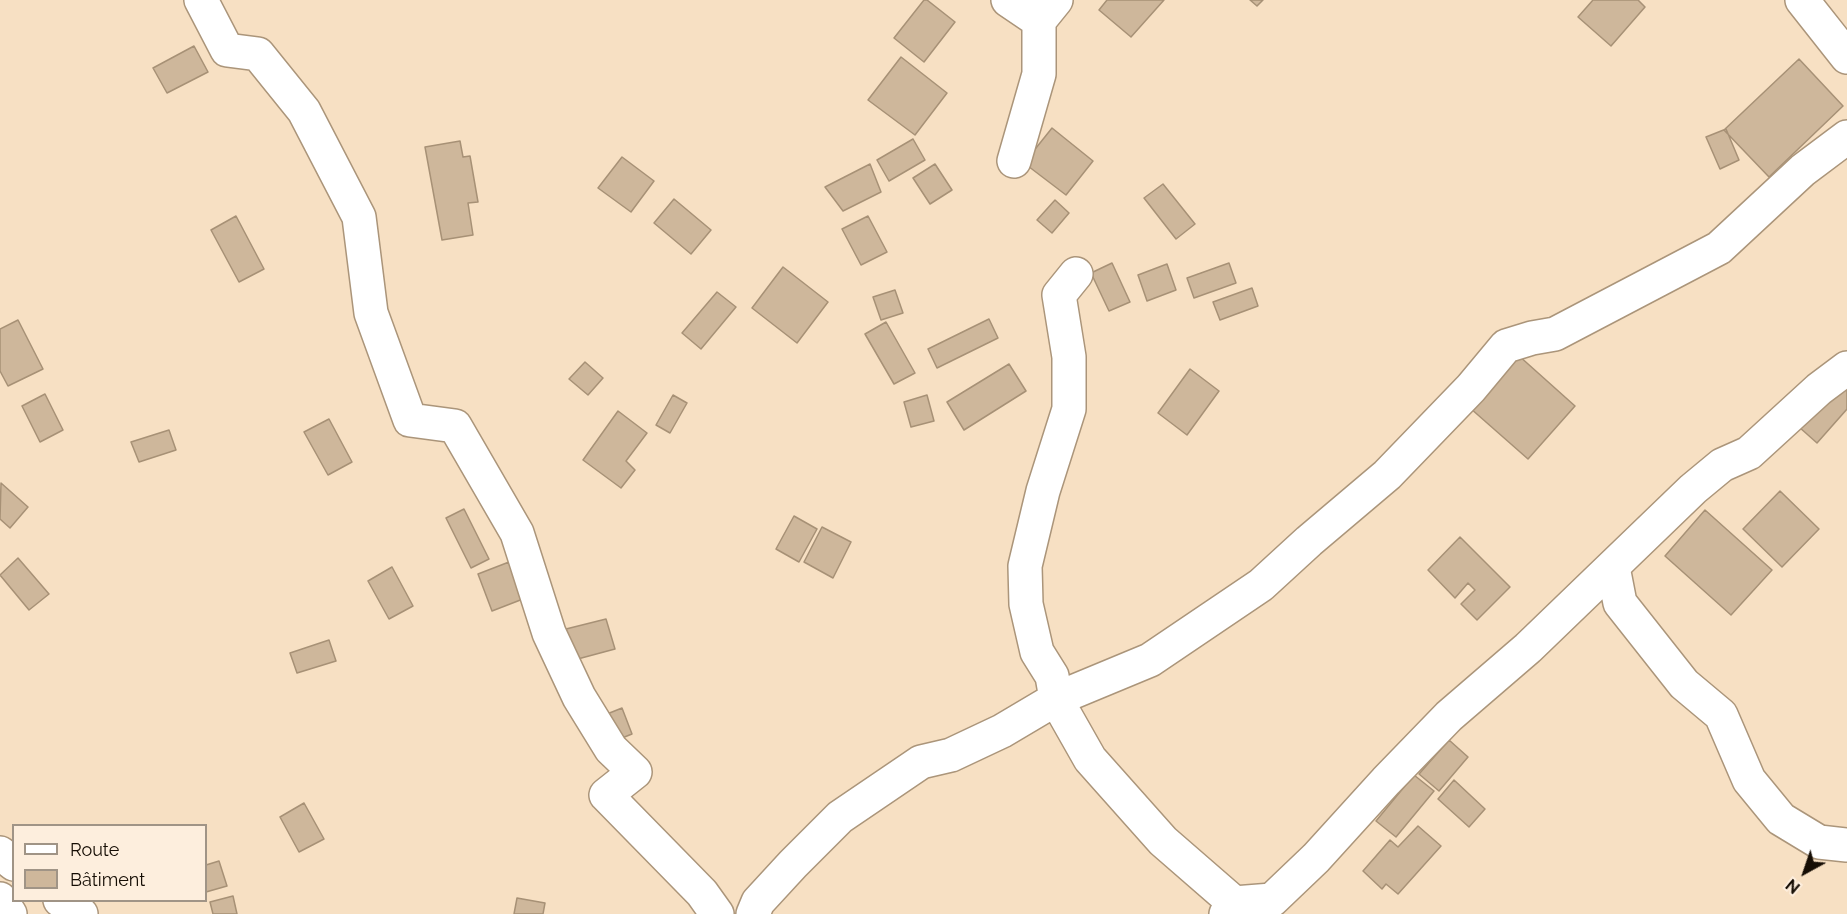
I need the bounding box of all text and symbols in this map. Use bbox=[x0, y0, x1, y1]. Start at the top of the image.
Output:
legend bbox=[12, 824, 207, 902]
text: Route bbox=[70, 839, 119, 860]
north arrow bbox=[1775, 842, 1835, 902]
text: Bâtiment bbox=[70, 869, 145, 890]
text: N bbox=[1782, 875, 1804, 897]

